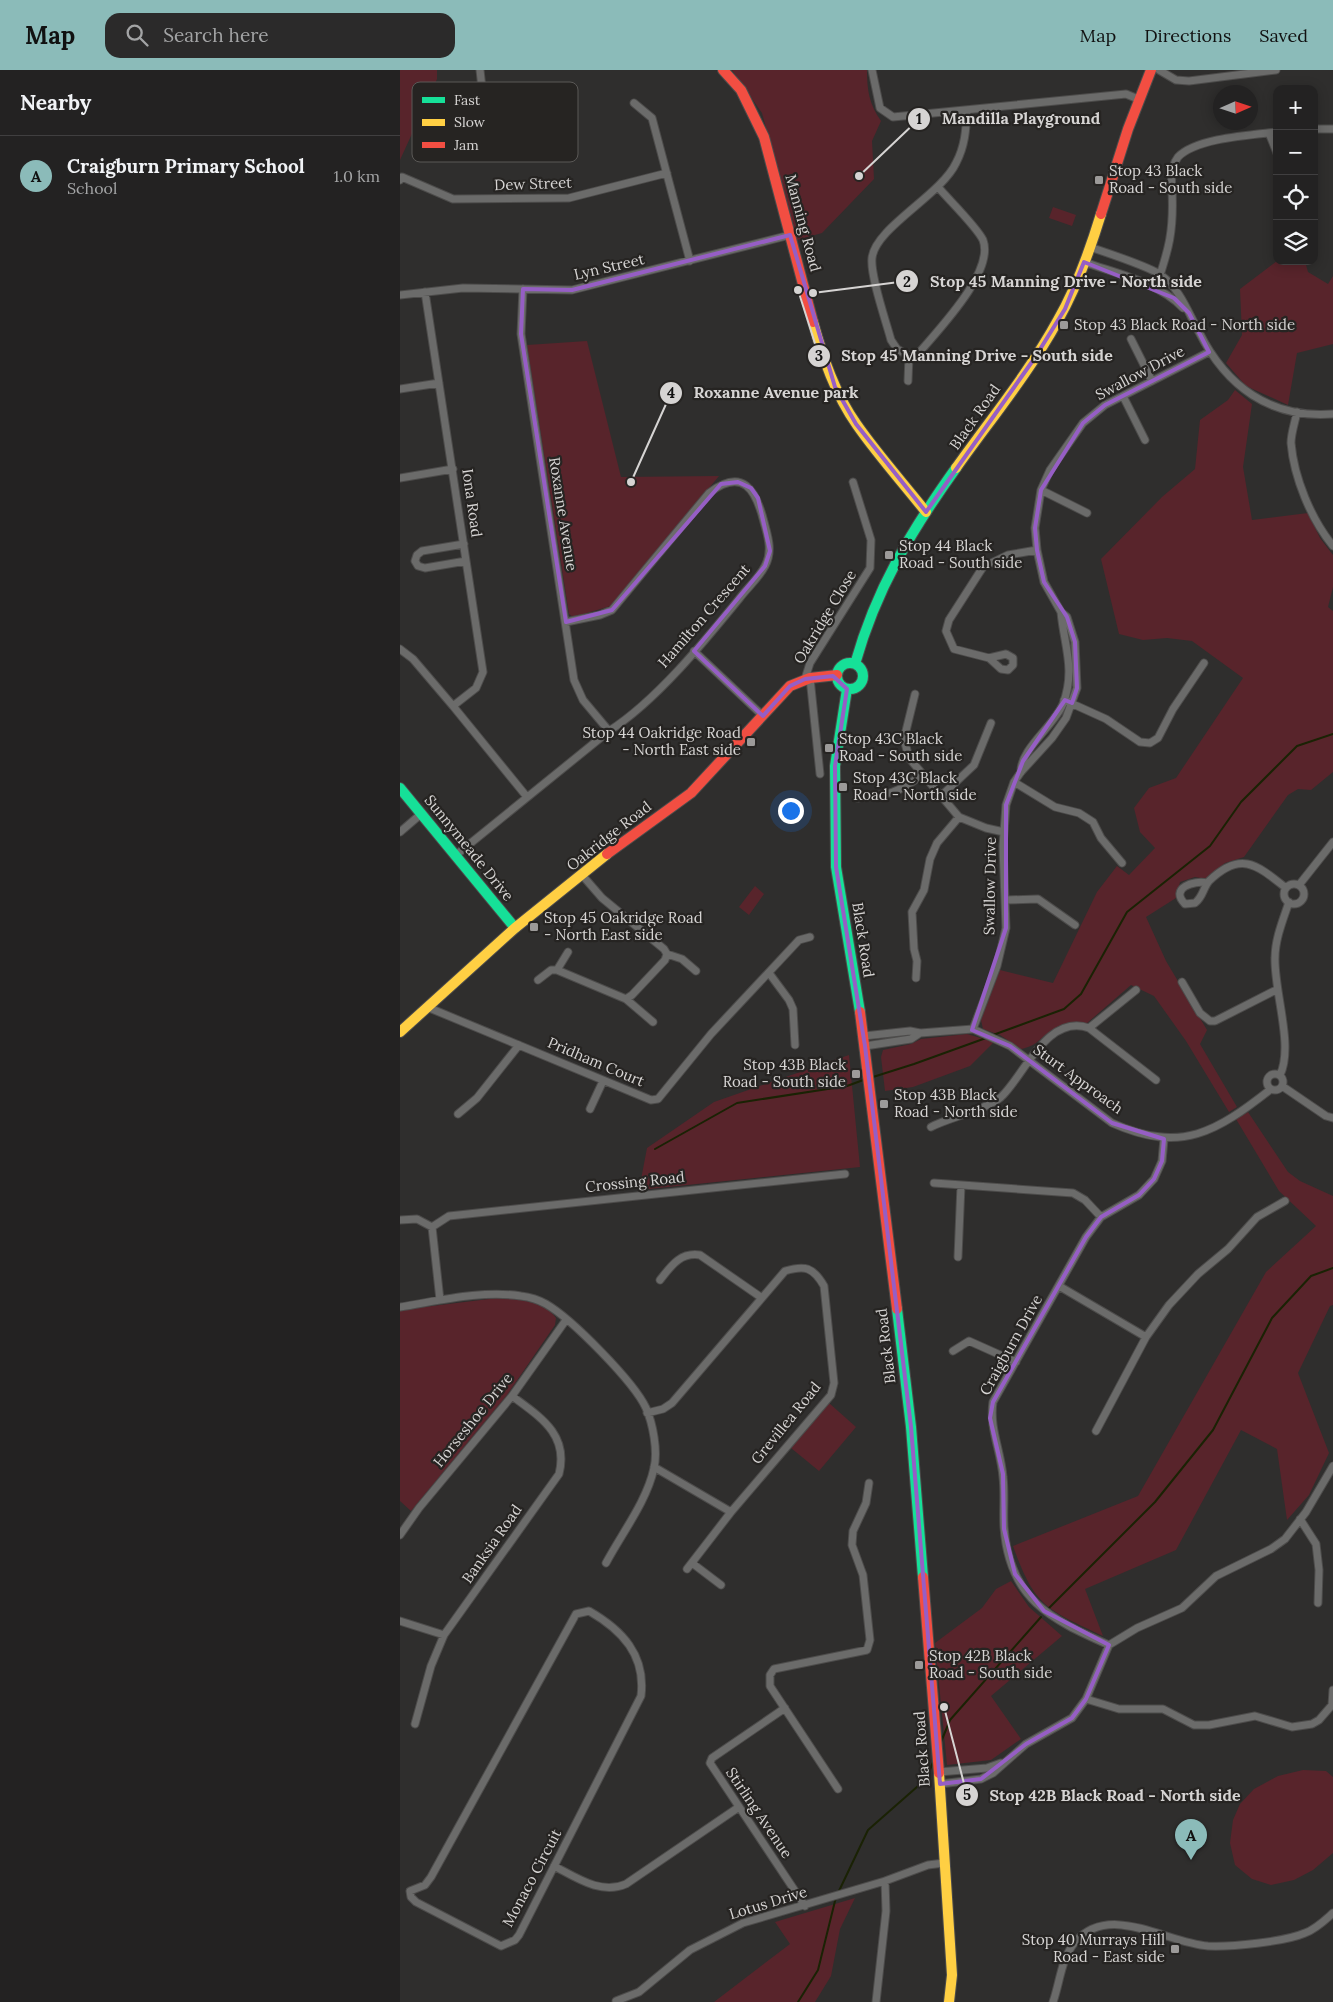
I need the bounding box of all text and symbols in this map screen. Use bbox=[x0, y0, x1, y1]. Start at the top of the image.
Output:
search box bbox=[105, 13, 455, 58]
text: Map bbox=[25, 20, 75, 51]
icon: search bbox=[123, 21, 151, 49]
text: Search here bbox=[163, 23, 269, 47]
text: Map bbox=[1080, 24, 1116, 47]
text: Directions bbox=[1144, 24, 1231, 47]
text: Saved bbox=[1259, 24, 1308, 47]
legend bbox=[412, 82, 578, 162]
north arrow bbox=[1213, 85, 1258, 130]
map controls bbox=[1273, 85, 1318, 265]
button: + bbox=[1273, 85, 1318, 130]
text: Nearby bbox=[20, 89, 91, 116]
text: Fast bbox=[454, 91, 481, 109]
callout: Mandilla Playground bbox=[907, 103, 1110, 134]
text: Mandilla Playground bbox=[942, 108, 1101, 128]
text: 1 bbox=[916, 109, 922, 128]
text: Slow bbox=[454, 113, 486, 131]
button: − bbox=[1273, 130, 1318, 175]
text: Jam bbox=[453, 136, 479, 154]
text: Craigburn Primary School bbox=[67, 154, 305, 178]
place label: Stop 43 Black Road - South side bbox=[1109, 161, 1232, 197]
text: A bbox=[31, 166, 41, 186]
text: 1.0 km bbox=[333, 166, 380, 186]
street label: Manning Road bbox=[781, 172, 826, 274]
street label: Dew Street bbox=[494, 173, 572, 194]
marker: Stop 43 Black Road - South side bbox=[1093, 174, 1105, 186]
button: locate bbox=[1273, 175, 1318, 220]
text: School bbox=[67, 178, 117, 198]
button: layers bbox=[1273, 220, 1318, 265]
street label: Lyn Street bbox=[572, 249, 646, 284]
callout: Stop 45 Manning Drive - North side bbox=[895, 266, 1212, 297]
text: Stop 45 Manning Drive - North side bbox=[930, 271, 1202, 291]
text: 2 bbox=[903, 272, 911, 291]
place label: Stop 43 Black Road - North side bbox=[1074, 315, 1295, 334]
marker: Stop 43 Black Road - North side bbox=[1058, 319, 1070, 331]
callout: Stop 45 Manning Drive - South side bbox=[807, 340, 1123, 371]
street label: Swallow Drive bbox=[1092, 341, 1188, 404]
text: Stop 45 Manning Drive - South side bbox=[841, 345, 1113, 365]
text: 3 bbox=[815, 346, 823, 365]
callout: Roxanne Avenue park bbox=[659, 377, 869, 408]
street label: Black Road bbox=[945, 380, 1004, 453]
text: Roxanne Avenue park bbox=[694, 382, 859, 402]
text: 4 bbox=[667, 383, 675, 402]
street label: Roxanne Avenue bbox=[545, 456, 582, 572]
street label: Iona Road bbox=[458, 467, 487, 538]
place label: Stop 44 Black Road - South side bbox=[899, 536, 1022, 572]
marker: Stop 44 Black Road - South side bbox=[883, 549, 895, 561]
street label: Hamilton Crescent bbox=[653, 560, 754, 671]
street label: Oakridge Close bbox=[789, 566, 860, 667]
place label: Stop 44 Oakridge Road - North East side bbox=[582, 723, 741, 759]
place label: Stop 43C Black Road - South side bbox=[839, 729, 962, 765]
marker: Stop 44 Oakridge Road - North East side bbox=[745, 736, 757, 748]
marker: Stop 43C Black Road - South side bbox=[823, 742, 835, 754]
place label: Stop 43C Black Road - North side bbox=[853, 768, 977, 804]
marker: Stop 43C Black Road - North side bbox=[837, 781, 849, 793]
street label: Sunnymeade Drive bbox=[421, 791, 518, 905]
street label: Oakridge Road bbox=[562, 797, 655, 875]
your location bbox=[778, 798, 804, 824]
street label: Swallow Drive bbox=[979, 837, 1000, 935]
street label: Black Road bbox=[848, 901, 879, 979]
place label: Stop 45 Oakridge Road - North East side bbox=[544, 908, 703, 944]
marker: Stop 45 Oakridge Road - North East side bbox=[528, 921, 540, 933]
street label: Pridham Court bbox=[545, 1033, 648, 1091]
street label: Sturt Approach bbox=[1030, 1040, 1127, 1118]
place label: Stop 43B Black Road - South side bbox=[723, 1055, 846, 1091]
marker: Stop 43B Black Road - South side bbox=[850, 1068, 862, 1080]
place label: Stop 43B Black Road - North side bbox=[894, 1085, 1018, 1121]
marker: Stop 43B Black Road - North side bbox=[878, 1098, 890, 1110]
street label: Crossing Road bbox=[584, 1167, 686, 1196]
street label: Craigburn Drive bbox=[975, 1291, 1046, 1398]
street label: Black Road bbox=[871, 1307, 900, 1385]
street label: Horseshoe Drive bbox=[429, 1369, 516, 1471]
street label: Grevillea Road bbox=[747, 1378, 825, 1468]
street label: Banksia Road bbox=[457, 1501, 526, 1587]
place label: Stop 42B Black Road - South side bbox=[929, 1646, 1052, 1682]
marker: Stop 42B Black Road - South side bbox=[913, 1659, 925, 1671]
street label: Black Road bbox=[909, 1711, 934, 1788]
street label: Stirling Avenue bbox=[722, 1764, 797, 1862]
callout: Stop 42B Black Road - North side bbox=[954, 1779, 1251, 1810]
text: 5 bbox=[963, 1785, 971, 1804]
text: Stop 42B Black Road - North side bbox=[989, 1785, 1241, 1805]
pin: A bbox=[1175, 1819, 1207, 1860]
street label: Monaco Circuit bbox=[498, 1825, 565, 1930]
street label: Lotus Drive bbox=[727, 1882, 809, 1923]
place label: Stop 40 Murrays Hill Road - East side bbox=[1022, 1930, 1165, 1966]
marker: Stop 40 Murrays Hill Road - East side bbox=[1169, 1943, 1181, 1955]

